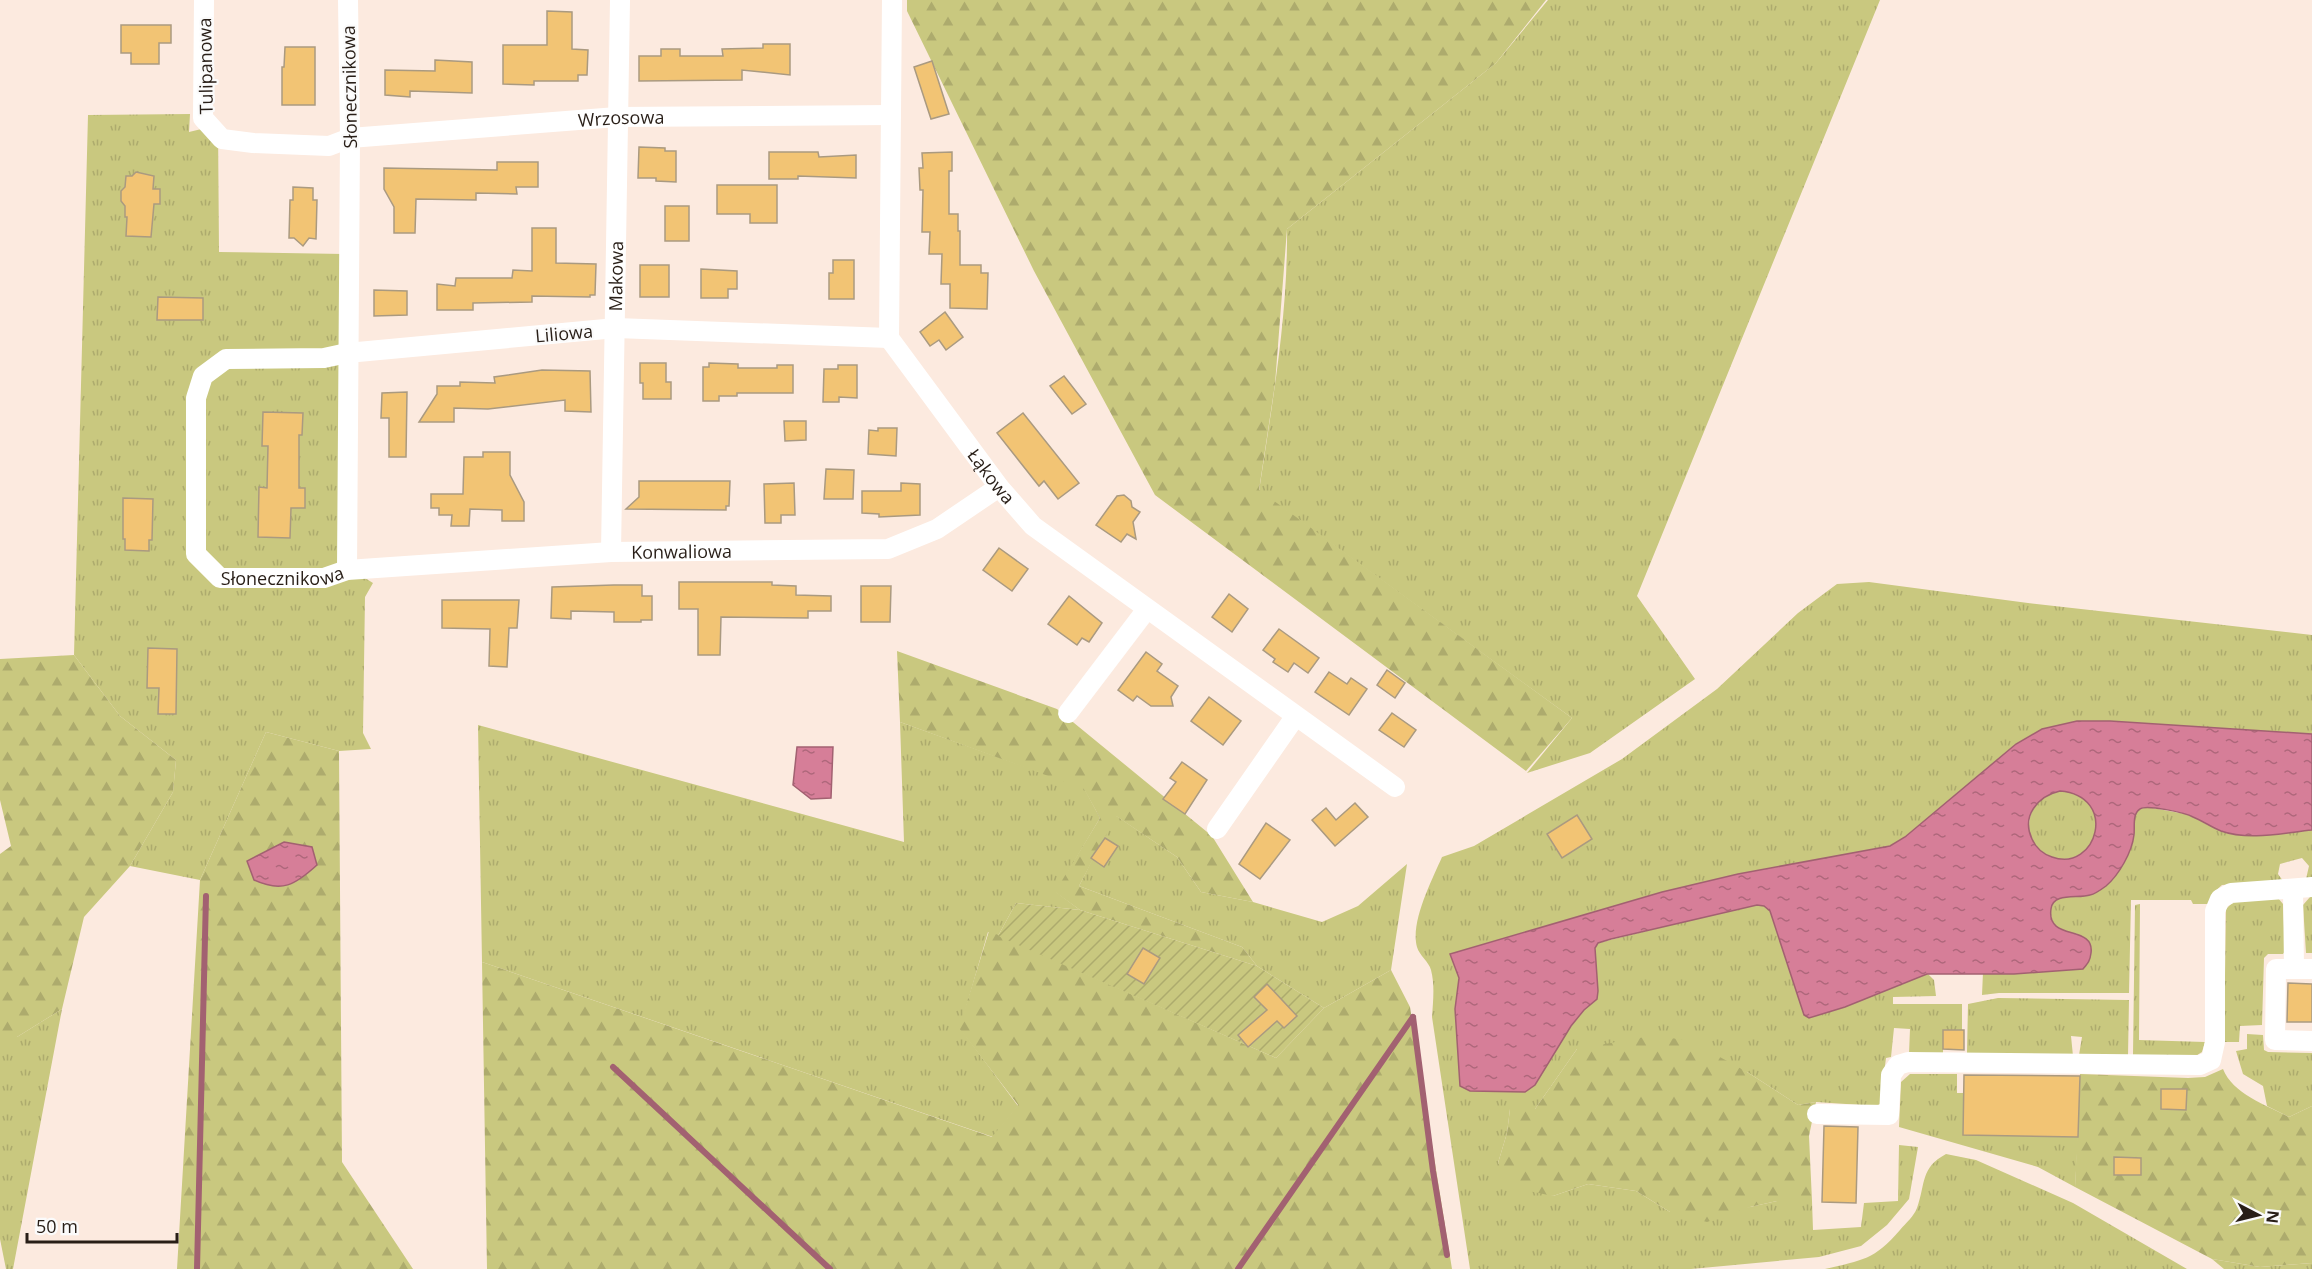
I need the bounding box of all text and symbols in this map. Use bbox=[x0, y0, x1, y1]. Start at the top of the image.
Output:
street label: Tulipanowa bbox=[192, 17, 218, 115]
street label: Słonecznikowa bbox=[336, 25, 362, 149]
street label: Wrzosowa bbox=[577, 105, 664, 132]
street label: Makowa bbox=[603, 241, 628, 311]
street label: Liliowa bbox=[534, 319, 594, 347]
street label: Łąkowa bbox=[963, 444, 1020, 509]
street label: Konwaliowa bbox=[631, 539, 732, 564]
street label: Słonecznikowa bbox=[221, 560, 347, 591]
north arrow bbox=[2228, 1185, 2288, 1245]
scale bar bbox=[27, 1206, 177, 1244]
text: N bbox=[2261, 1209, 2285, 1225]
text: 50 m bbox=[36, 1214, 78, 1238]

